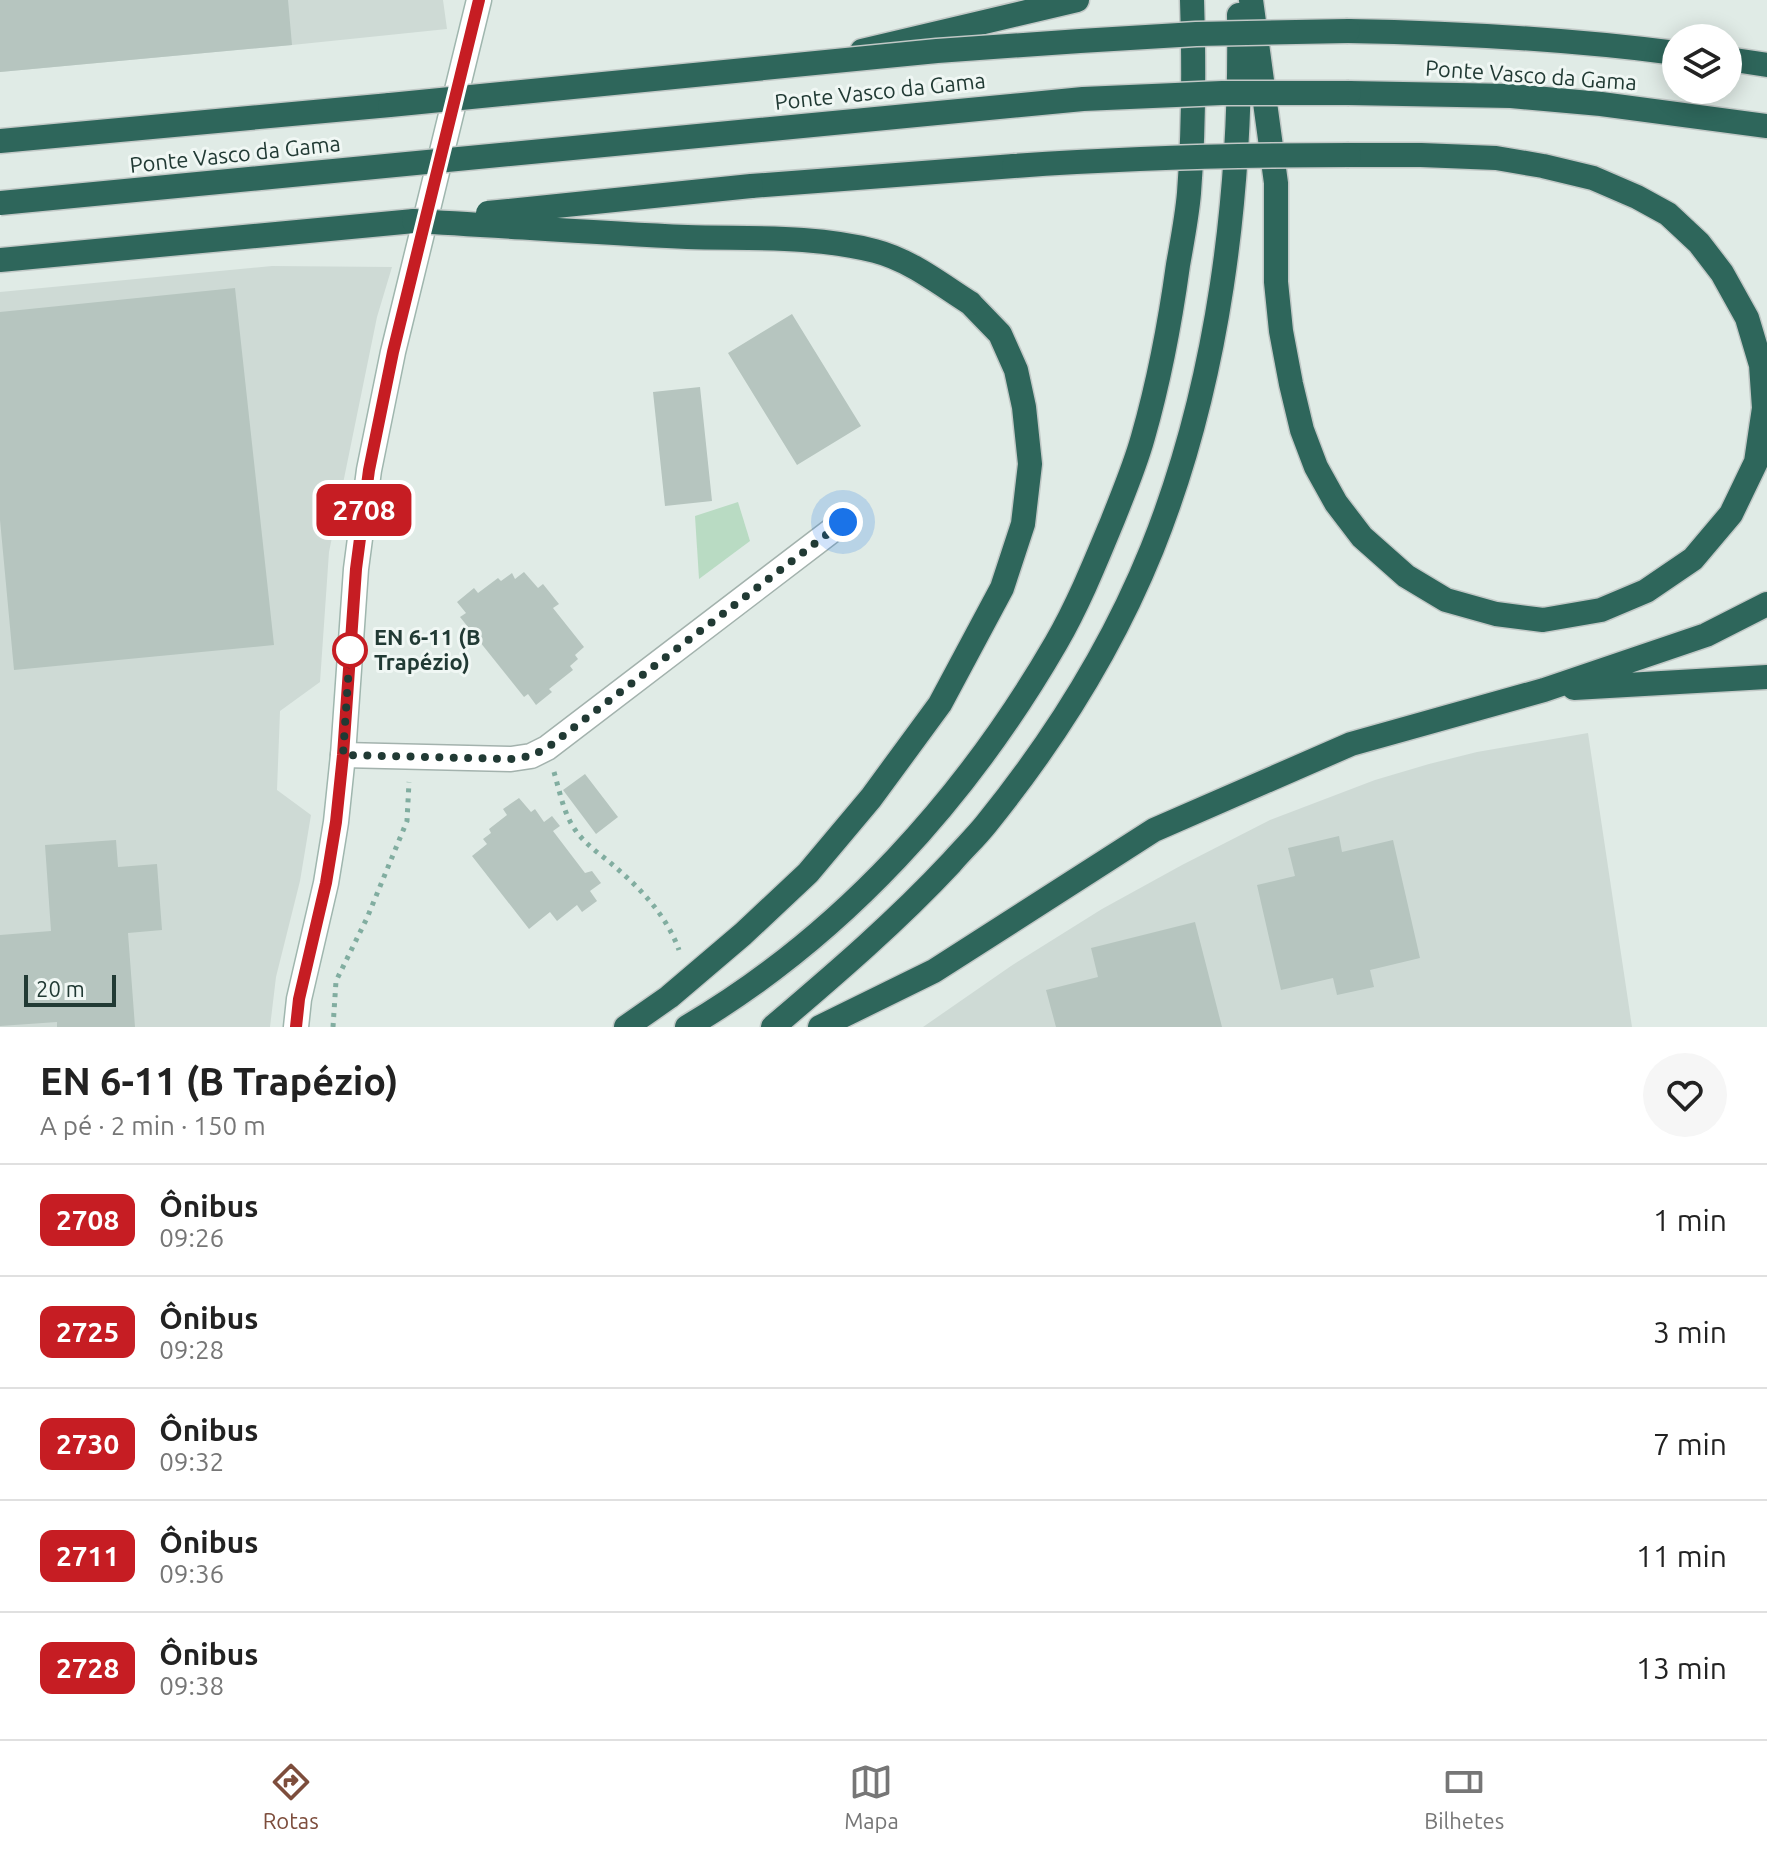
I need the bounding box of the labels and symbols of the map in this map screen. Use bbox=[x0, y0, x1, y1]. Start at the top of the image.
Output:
street label: Ponte Vasco da Gama bbox=[1424, 55, 1638, 94]
street label: Ponte Vasco da Gama bbox=[773, 67, 987, 114]
street label: Ponte Vasco da Gama bbox=[128, 130, 342, 177]
line badge: 2708 bbox=[308, 484, 420, 536]
your location bbox=[823, 502, 863, 542]
place label: EN 6-11 (B Trapézio) bbox=[374, 624, 481, 675]
marker: EN 6-11 (B Trapézio) bbox=[333, 633, 367, 667]
scale bar bbox=[24, 971, 116, 1007]

